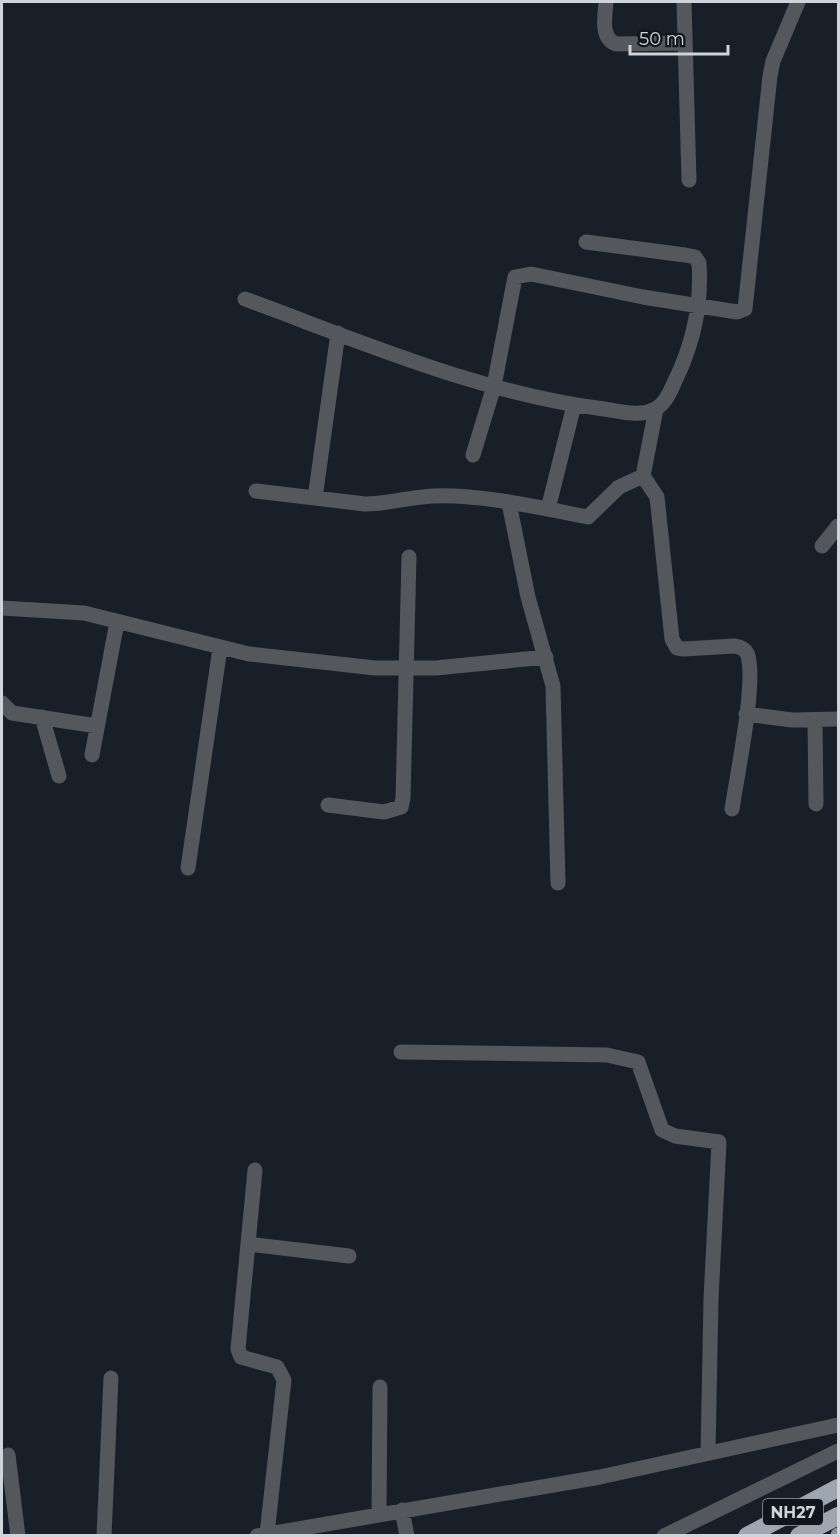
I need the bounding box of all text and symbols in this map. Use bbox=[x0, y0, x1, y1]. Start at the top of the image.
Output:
scale bar bbox=[630, 18, 728, 56]
text: 50 m bbox=[639, 28, 685, 50]
road number: NH27 bbox=[763, 1499, 823, 1525]

